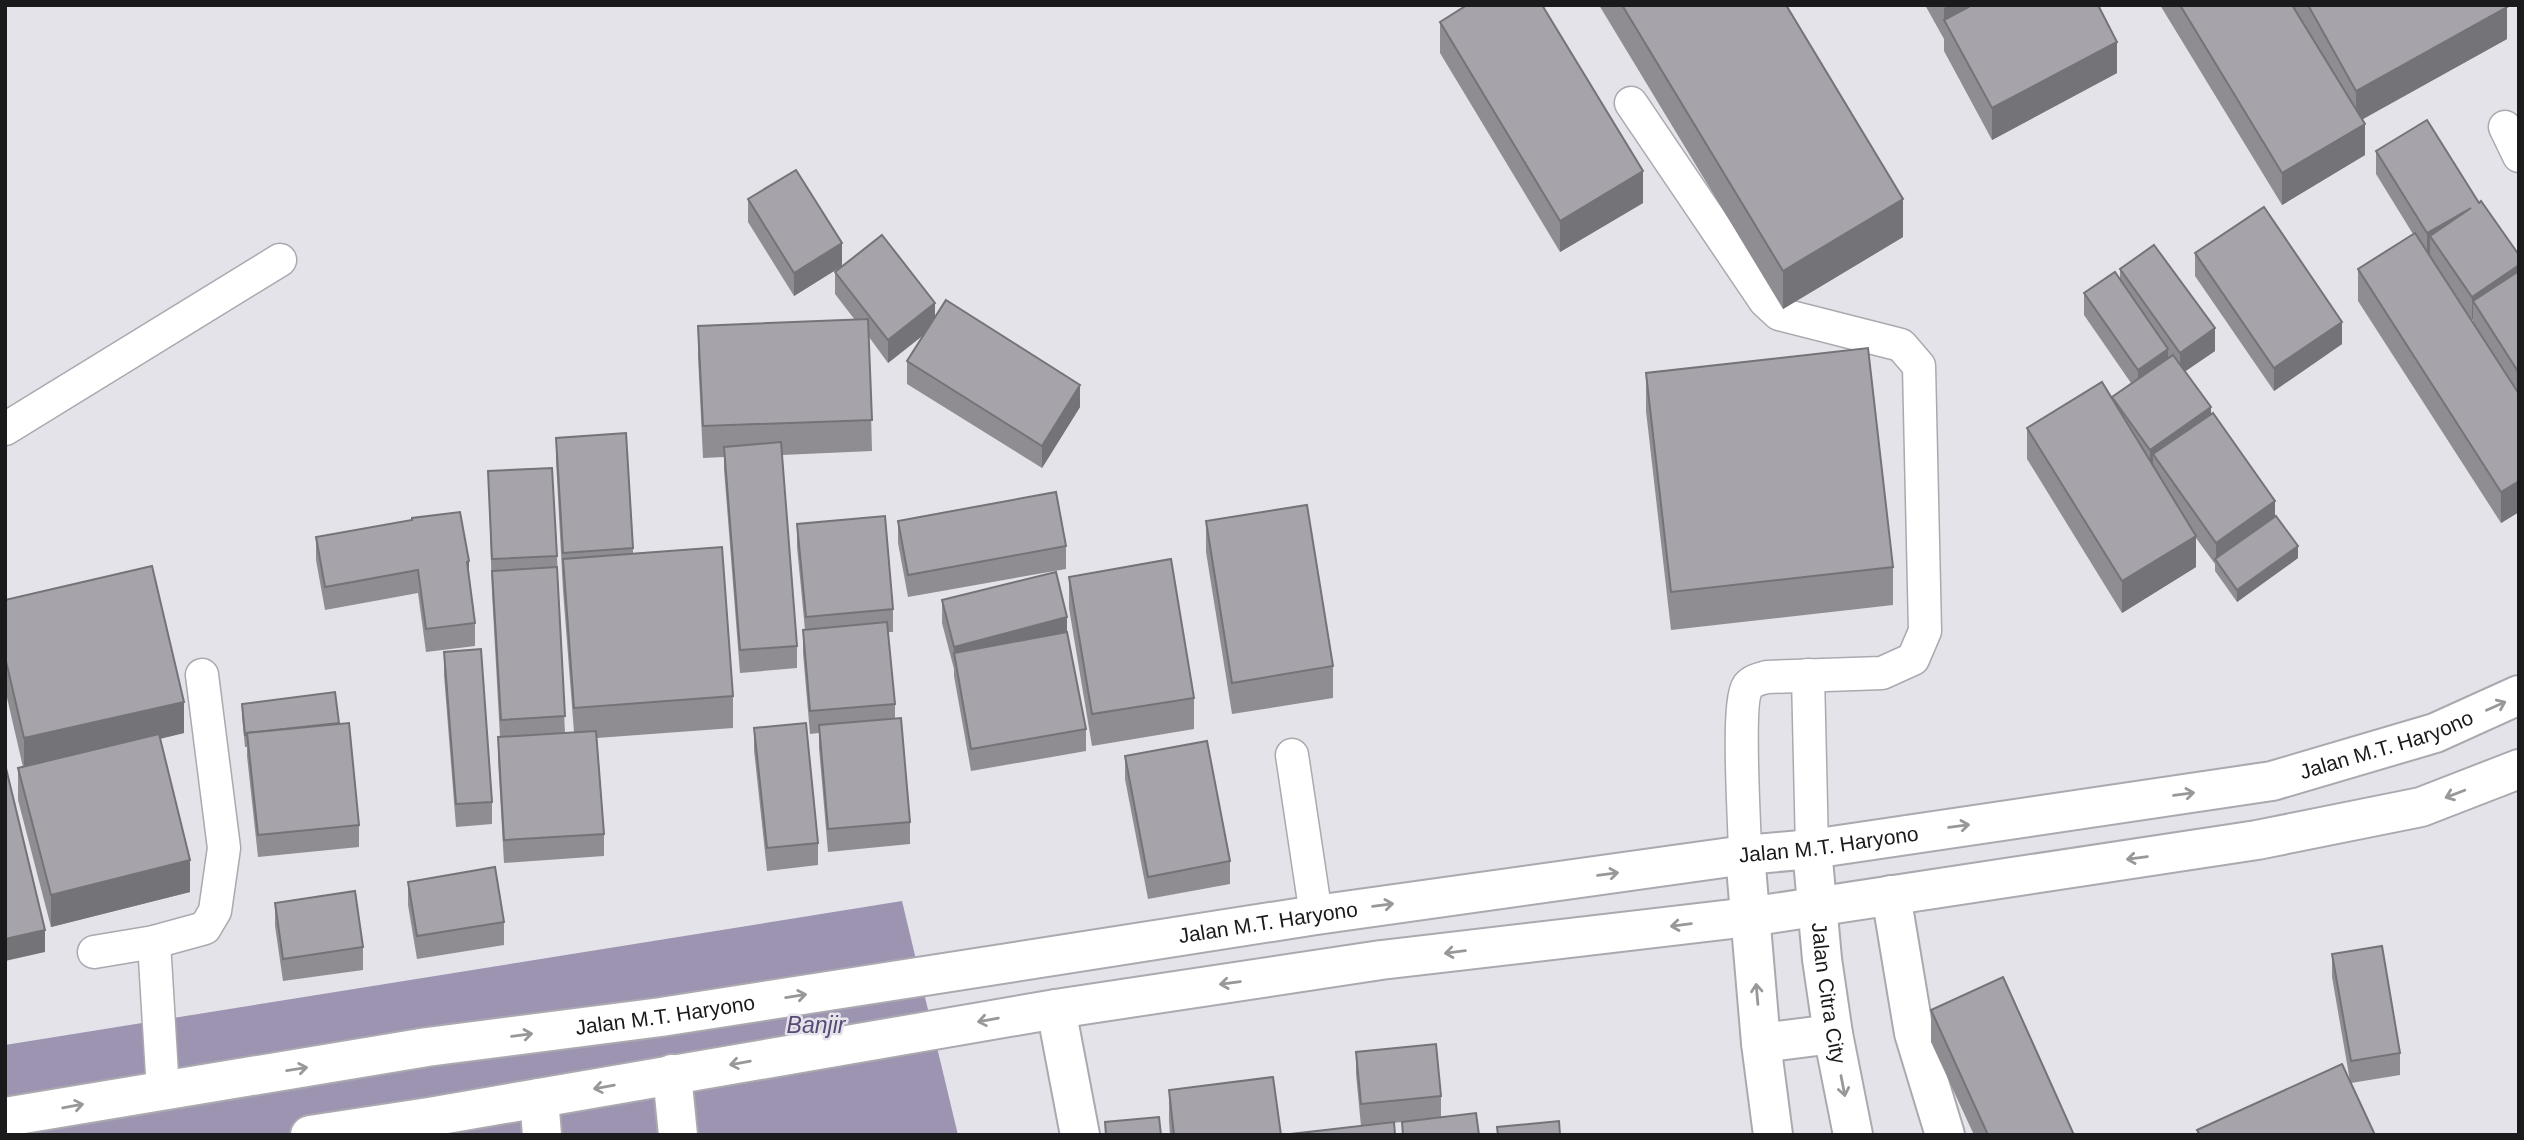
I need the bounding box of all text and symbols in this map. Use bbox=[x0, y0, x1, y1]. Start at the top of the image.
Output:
one-way arrow bbox=[2484, 699, 2506, 712]
street label: Jalan M.T. Haryono bbox=[2297, 705, 2477, 783]
one-way arrow bbox=[2172, 787, 2195, 800]
one-way arrow bbox=[2445, 788, 2467, 801]
one-way arrow bbox=[1947, 820, 1969, 833]
street label: Jalan M.T. Haryono bbox=[1737, 821, 1920, 867]
one-way arrow bbox=[2126, 852, 2149, 865]
one-way arrow bbox=[1597, 868, 1619, 881]
street label: Jalan M.T. Haryono bbox=[1177, 897, 1359, 947]
one-way arrow bbox=[1371, 899, 1394, 912]
one-way arrow bbox=[1670, 919, 1693, 932]
street label: Jalan Citra City bbox=[1808, 921, 1851, 1066]
one-way arrow bbox=[1444, 945, 1467, 958]
one-way arrow bbox=[1219, 977, 1242, 990]
one-way arrow bbox=[1750, 983, 1763, 1006]
one-way arrow bbox=[784, 989, 807, 1002]
street label: Jalan M.T. Haryono bbox=[574, 991, 756, 1039]
water label: Banjir bbox=[787, 1012, 847, 1038]
one-way arrow bbox=[977, 1014, 1000, 1027]
one-way arrow bbox=[510, 1028, 533, 1041]
one-way arrow bbox=[729, 1057, 752, 1070]
one-way arrow bbox=[285, 1062, 308, 1075]
one-way arrow bbox=[1837, 1075, 1851, 1097]
one-way arrow bbox=[593, 1080, 616, 1094]
one-way arrow bbox=[61, 1099, 83, 1112]

